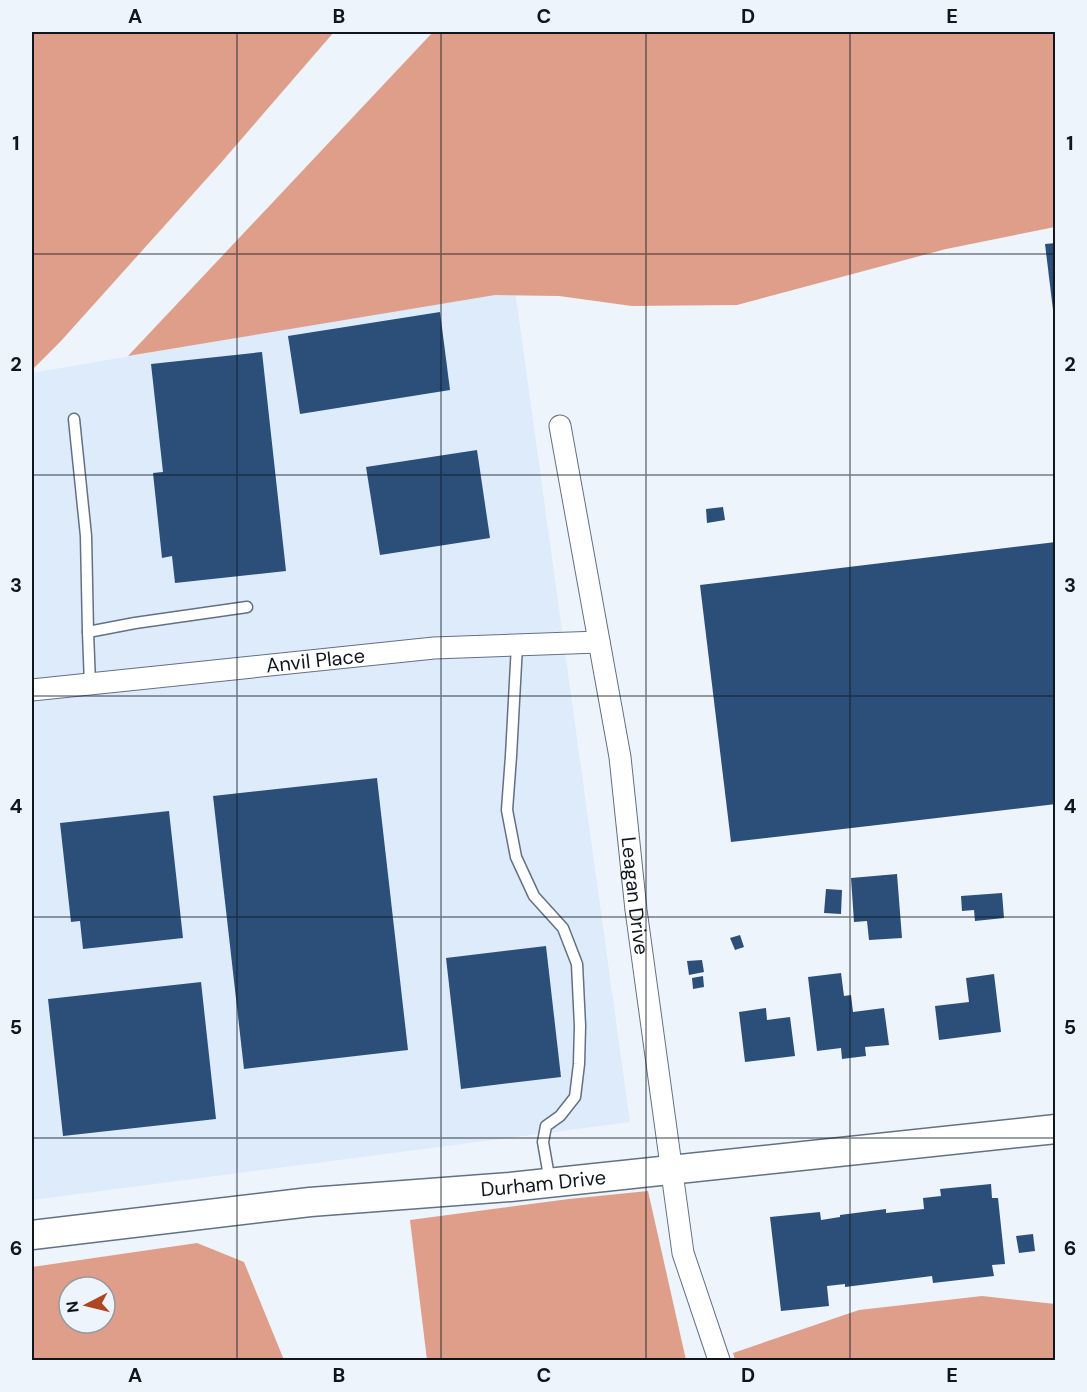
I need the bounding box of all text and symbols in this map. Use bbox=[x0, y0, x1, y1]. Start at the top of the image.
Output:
text: A bbox=[128, 3, 142, 29]
text: B bbox=[333, 3, 345, 29]
text: C bbox=[537, 3, 551, 29]
text: D bbox=[741, 3, 755, 29]
text: E bbox=[946, 3, 958, 29]
text: 1 bbox=[12, 130, 20, 156]
text: 1 bbox=[1066, 130, 1074, 156]
text: 2 bbox=[10, 351, 22, 377]
text: 2 bbox=[1064, 351, 1076, 377]
text: 3 bbox=[10, 572, 22, 598]
text: 3 bbox=[1064, 572, 1076, 598]
street label: Anvil Place bbox=[265, 642, 366, 678]
text: 4 bbox=[10, 793, 23, 819]
text: 4 bbox=[1064, 793, 1077, 819]
street label: Leagan Drive bbox=[615, 835, 655, 956]
text: 5 bbox=[10, 1014, 22, 1040]
text: 5 bbox=[1064, 1014, 1076, 1040]
street label: Durham Drive bbox=[480, 1164, 607, 1202]
text: 6 bbox=[10, 1235, 22, 1261]
text: 6 bbox=[1064, 1235, 1076, 1261]
north arrow bbox=[57, 1275, 117, 1335]
text: N bbox=[61, 1300, 84, 1314]
text: A bbox=[128, 1362, 142, 1388]
text: B bbox=[333, 1362, 345, 1388]
text: C bbox=[537, 1362, 551, 1388]
text: D bbox=[741, 1362, 755, 1388]
text: E bbox=[946, 1362, 958, 1388]

